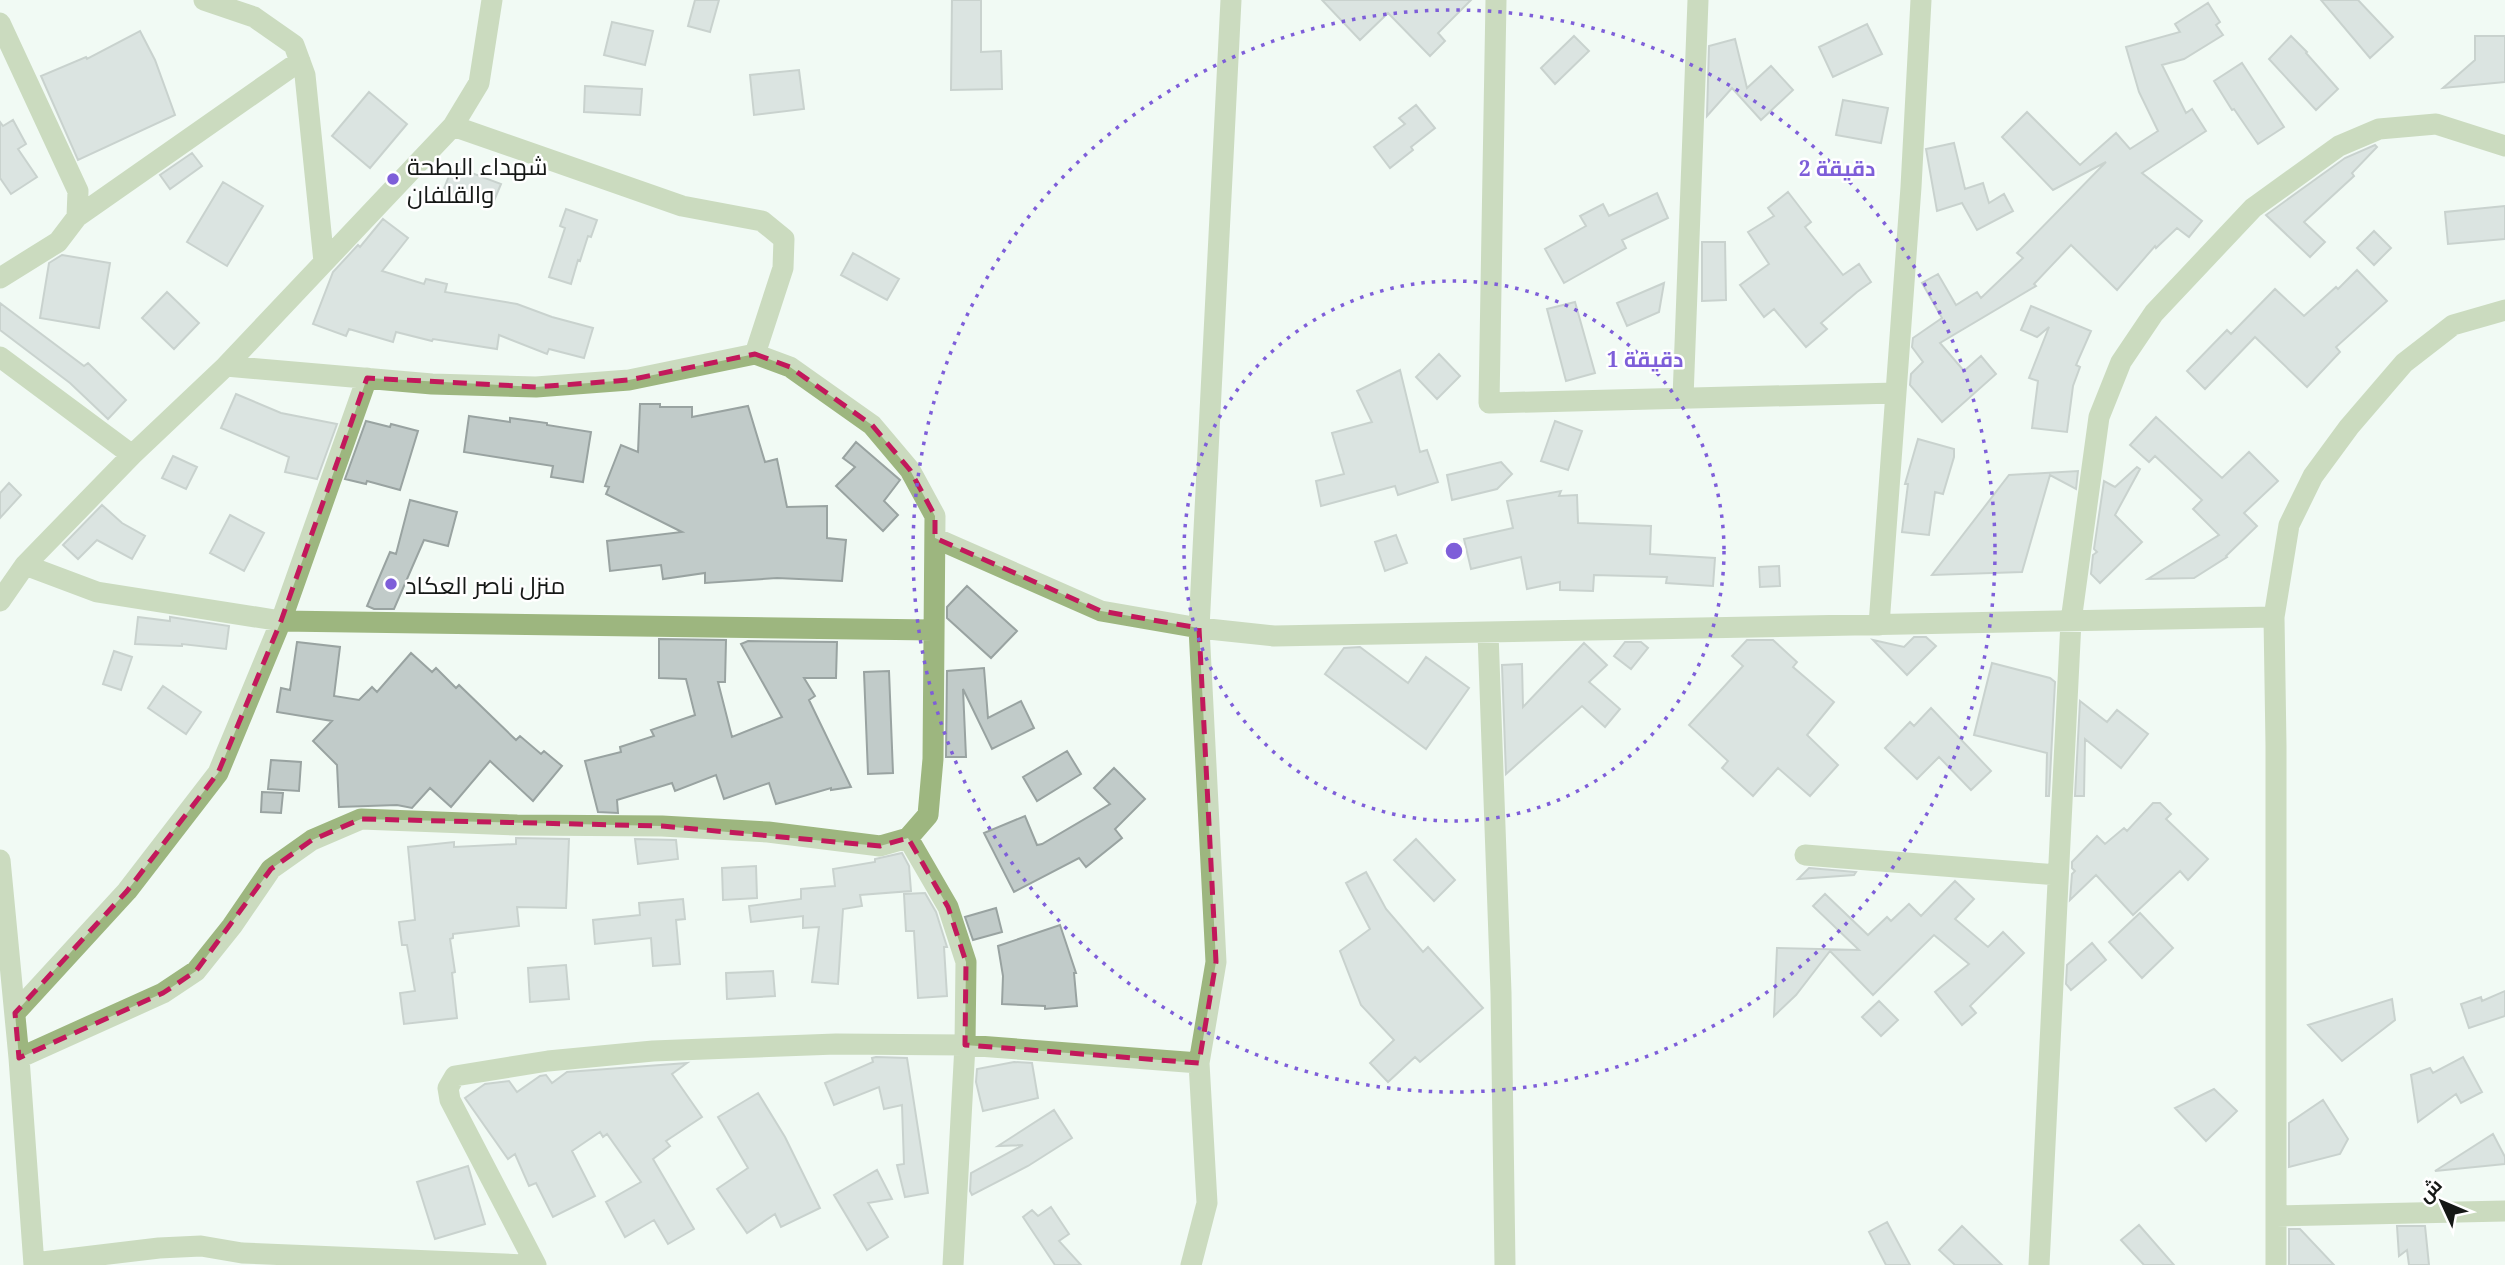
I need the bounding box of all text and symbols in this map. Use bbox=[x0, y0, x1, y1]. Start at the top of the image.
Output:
place label: شهداء البطحة والقلفان bbox=[407, 149, 548, 210]
text: 2 دقيقة bbox=[1799, 154, 1875, 182]
marker: شهداء البطحة والقلفان bbox=[385, 171, 401, 187]
text: 1 دقيقة bbox=[1607, 345, 1683, 373]
centre of rings bbox=[1442, 539, 1466, 563]
place label: منزل ناصر العكاد bbox=[405, 568, 565, 601]
marker: منزل ناصر العكاد bbox=[383, 576, 399, 592]
north arrow bbox=[2407, 1167, 2477, 1237]
text: ش bbox=[2412, 1172, 2448, 1208]

